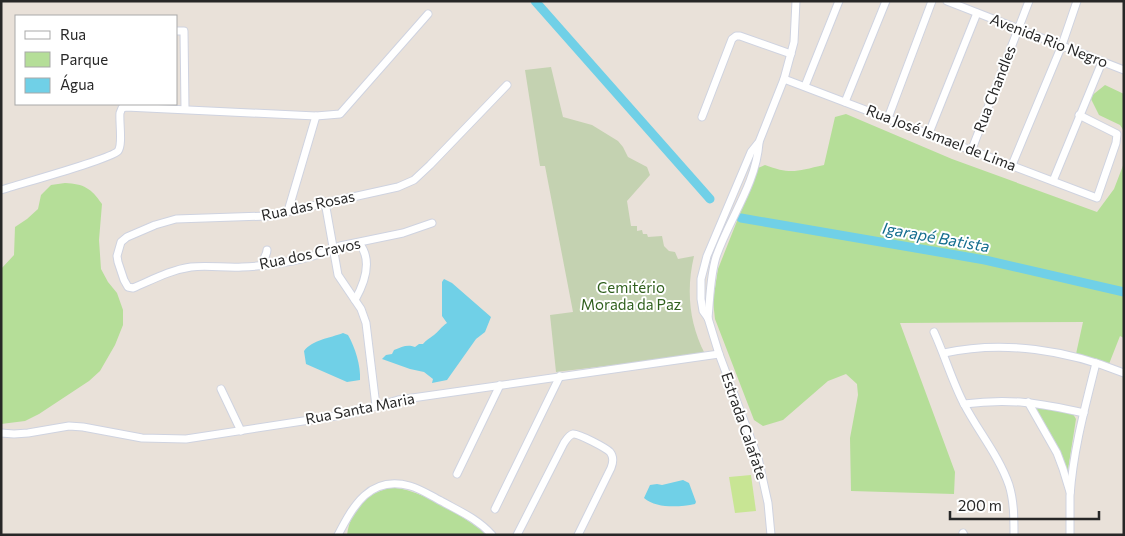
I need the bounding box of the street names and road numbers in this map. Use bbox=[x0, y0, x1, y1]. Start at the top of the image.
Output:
street label: Avenida Rio Negro bbox=[988, 9, 1111, 71]
street label: Rua Chandles bbox=[969, 43, 1019, 135]
street label: Rua José Ismael de Lima bbox=[864, 100, 1019, 174]
street label: Rua das Rosas bbox=[259, 186, 356, 224]
street label: Rua dos Cravos bbox=[258, 233, 362, 273]
street label: Estrada Calafate bbox=[718, 370, 772, 482]
street label: Rua Santa Maria bbox=[304, 389, 416, 427]

